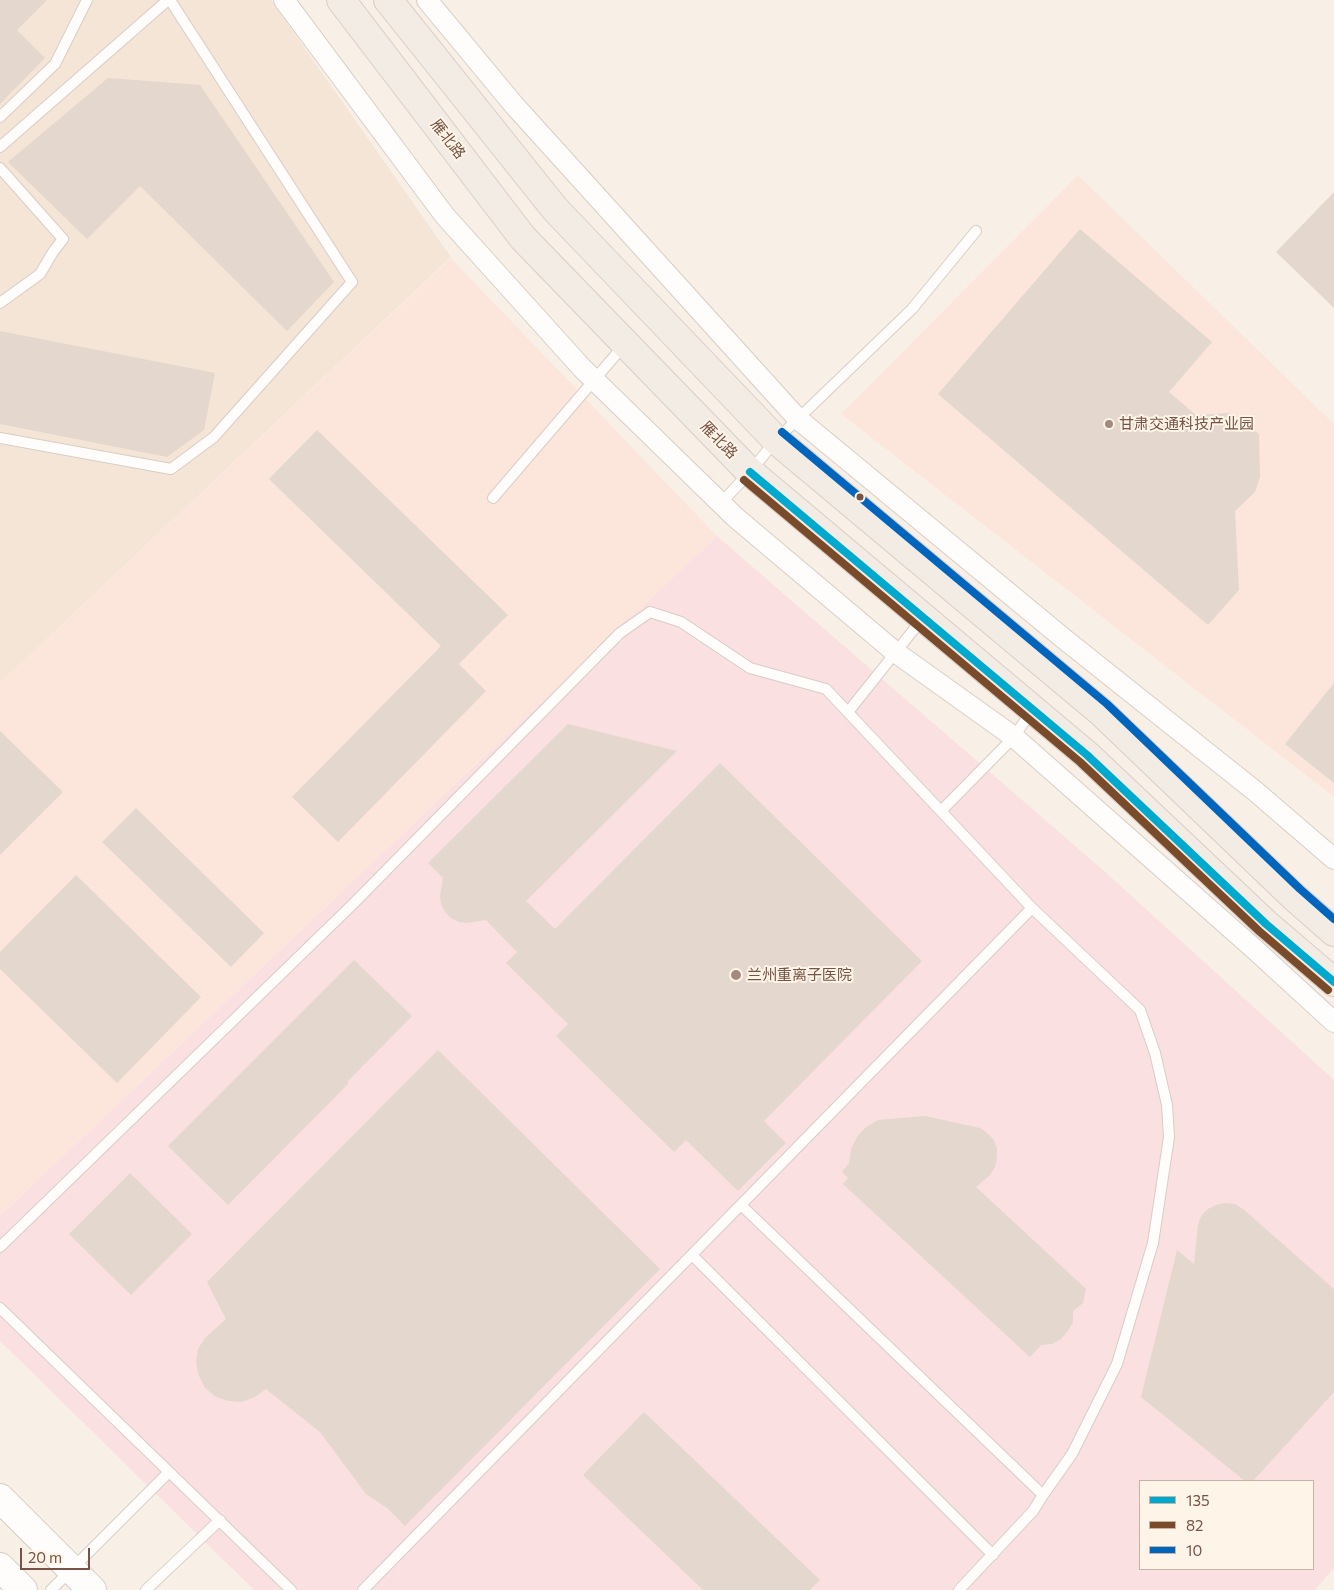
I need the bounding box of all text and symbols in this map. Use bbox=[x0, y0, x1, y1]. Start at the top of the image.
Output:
street label: 雁北路 bbox=[427, 116, 469, 162]
place label: 甘肃交通科技产业园 bbox=[1119, 415, 1254, 433]
street label: 雁北路 bbox=[697, 418, 741, 462]
marker: 甘肃交通科技产业园 bbox=[1103, 418, 1115, 430]
unlabelled marker bbox=[855, 492, 865, 502]
place label: 兰州重离子医院 bbox=[747, 966, 852, 984]
marker: 兰州重离子医院 bbox=[729, 968, 743, 982]
legend bbox=[1139, 1480, 1314, 1570]
text: 135 bbox=[1186, 1491, 1210, 1509]
text: 82 bbox=[1186, 1516, 1203, 1534]
scale bar bbox=[22, 1538, 92, 1570]
text: 10 bbox=[1186, 1541, 1202, 1559]
text: 20 m bbox=[28, 1548, 62, 1566]

